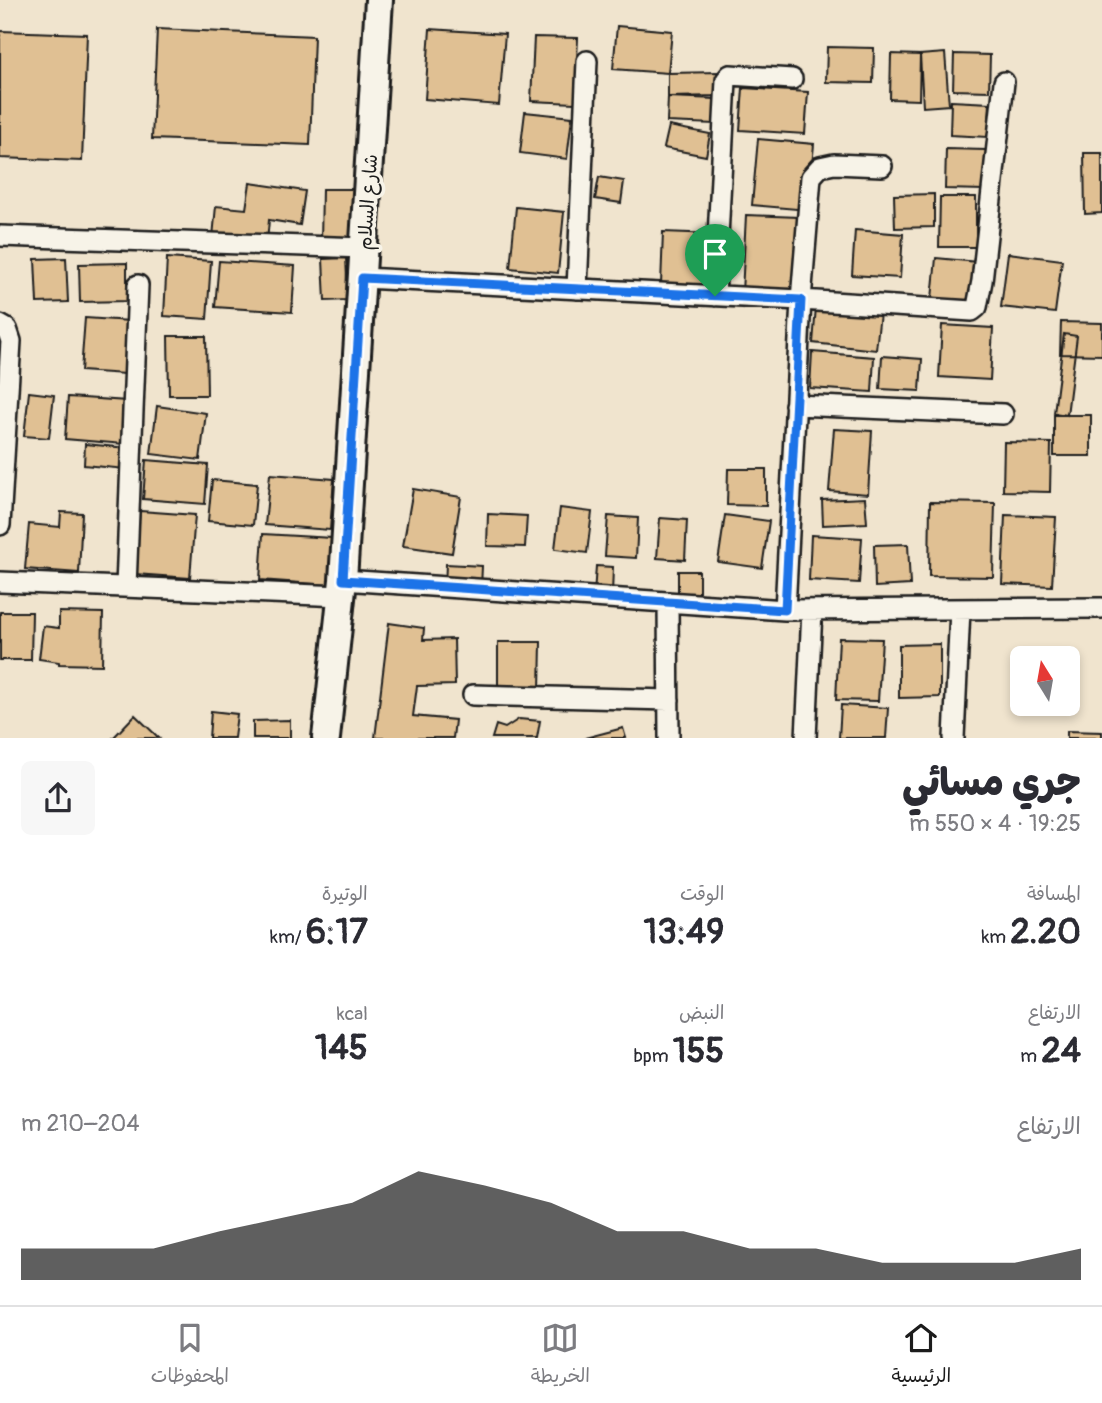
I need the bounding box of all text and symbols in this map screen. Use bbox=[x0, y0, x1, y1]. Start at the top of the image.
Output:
street label: شارع السلام bbox=[353, 153, 385, 251]
pin bbox=[685, 224, 745, 296]
icon: arrive bbox=[696, 235, 734, 273]
north arrow bbox=[1010, 646, 1080, 716]
map controls bbox=[1010, 646, 1080, 716]
text: جري مسائي bbox=[902, 759, 1081, 807]
button: share bbox=[21, 761, 95, 835]
text: 19:25 · 4 × 550 m bbox=[909, 809, 1081, 838]
text: الوتيرة bbox=[322, 882, 368, 906]
text: الوقت bbox=[680, 882, 724, 906]
text: المسافة bbox=[1027, 882, 1081, 906]
text: 6:17 bbox=[306, 910, 368, 954]
text: 13:49 bbox=[643, 910, 724, 954]
text: 2.20 bbox=[1010, 910, 1081, 954]
text: /km bbox=[270, 925, 306, 949]
text: km bbox=[981, 925, 1010, 949]
text: النبض bbox=[679, 1001, 724, 1025]
text: الارتفاع bbox=[1028, 1001, 1081, 1025]
text: kcal bbox=[337, 1002, 368, 1026]
text: 145 bbox=[315, 1026, 368, 1070]
text: 155 bbox=[673, 1029, 724, 1073]
text: 24 bbox=[1041, 1029, 1081, 1073]
text: bpm bbox=[633, 1044, 673, 1068]
text: m bbox=[1020, 1044, 1041, 1068]
text: 204–210 m bbox=[21, 1109, 139, 1138]
text: الارتفاع bbox=[1017, 1112, 1081, 1141]
tab: المحفوظات bbox=[151, 1319, 229, 1392]
tab: الخريطة bbox=[531, 1319, 590, 1392]
tab: الرئيسية bbox=[892, 1319, 951, 1392]

